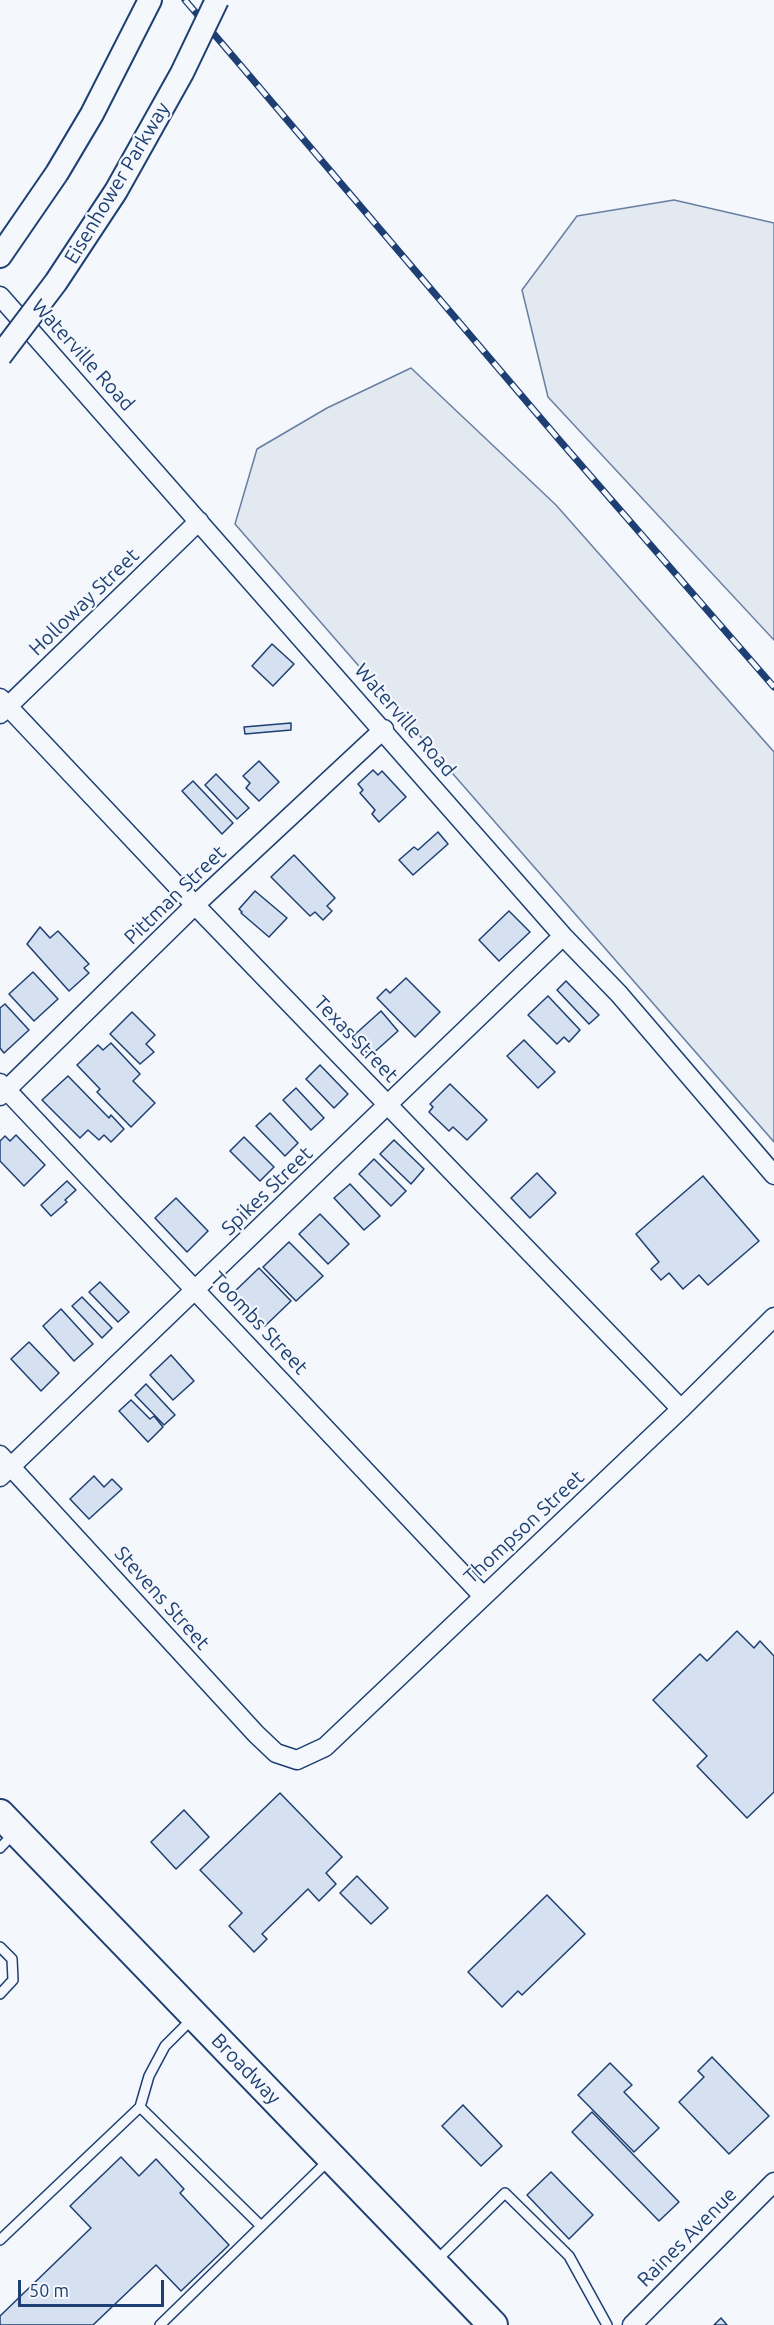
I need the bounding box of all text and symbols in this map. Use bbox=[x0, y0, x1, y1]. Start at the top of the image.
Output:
street label: Eisenhower Parkway bbox=[59, 98, 175, 268]
street label: Waterville Road bbox=[27, 294, 139, 416]
street label: Holloway Street bbox=[24, 543, 144, 661]
street label: Waterville Road bbox=[349, 659, 461, 781]
street label: Pittman Street bbox=[119, 841, 231, 949]
street label: Texas Street bbox=[309, 991, 403, 1087]
street label: Spikes Street bbox=[217, 1142, 317, 1240]
street label: Toombs Street bbox=[205, 1267, 313, 1379]
street label: Thompson Street bbox=[459, 1465, 589, 1589]
street label: Stevens Street bbox=[109, 1541, 215, 1655]
street label: Broadway bbox=[206, 2029, 286, 2109]
street label: Raines Avenue bbox=[632, 2182, 742, 2292]
scale bar bbox=[21, 2268, 166, 2306]
text: 50 m bbox=[29, 2280, 69, 2300]

